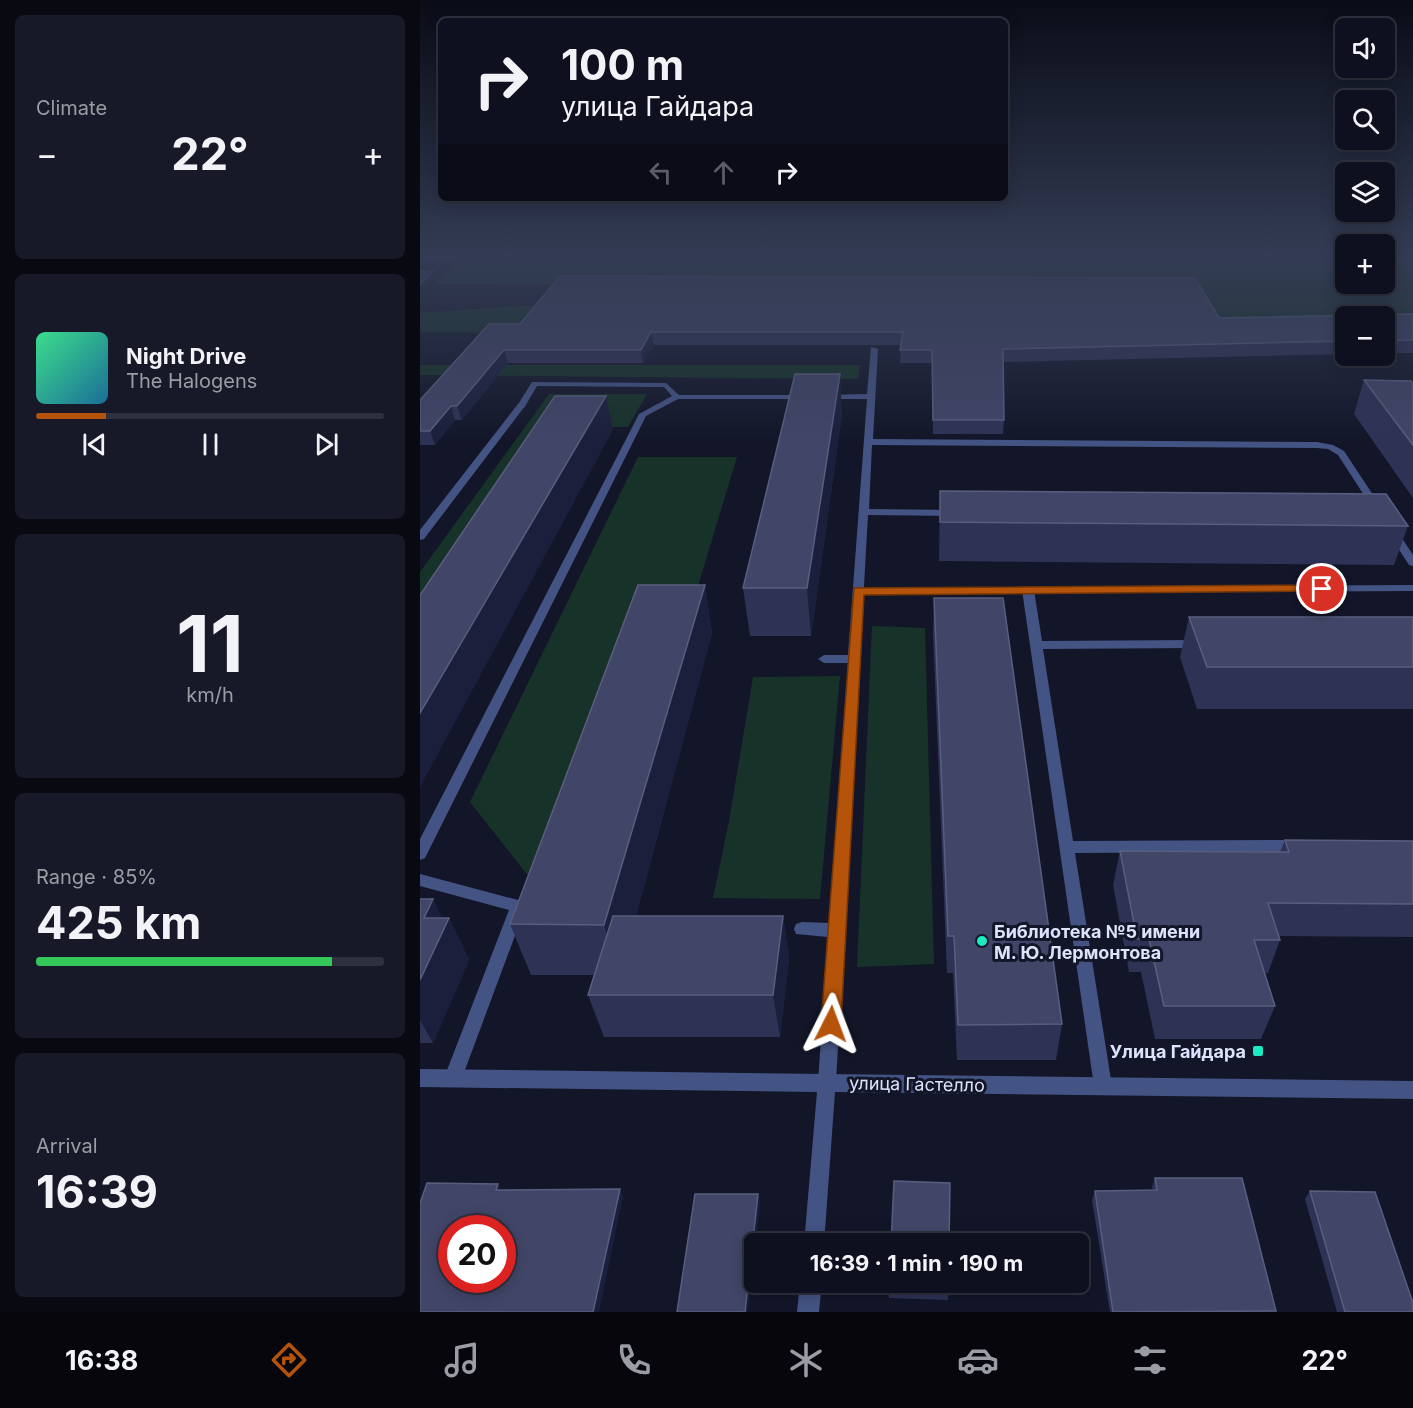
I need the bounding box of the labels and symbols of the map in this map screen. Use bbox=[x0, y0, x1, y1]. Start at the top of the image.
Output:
pin bbox=[1296, 563, 1347, 614]
place label: Библиотека №5 имени М. Ю. Лермонтова bbox=[994, 921, 1200, 963]
marker: Библиотека №5 имени М. Ю. Лермонтова bbox=[975, 934, 989, 948]
position arrow bbox=[799, 992, 863, 1056]
place label: Улица Гайдара bbox=[1110, 1041, 1246, 1062]
marker: Улица Гайдара bbox=[1251, 1044, 1265, 1058]
street label: улица Гастелло bbox=[849, 1072, 985, 1096]
speed limit sign: 20 bbox=[438, 1215, 516, 1293]

